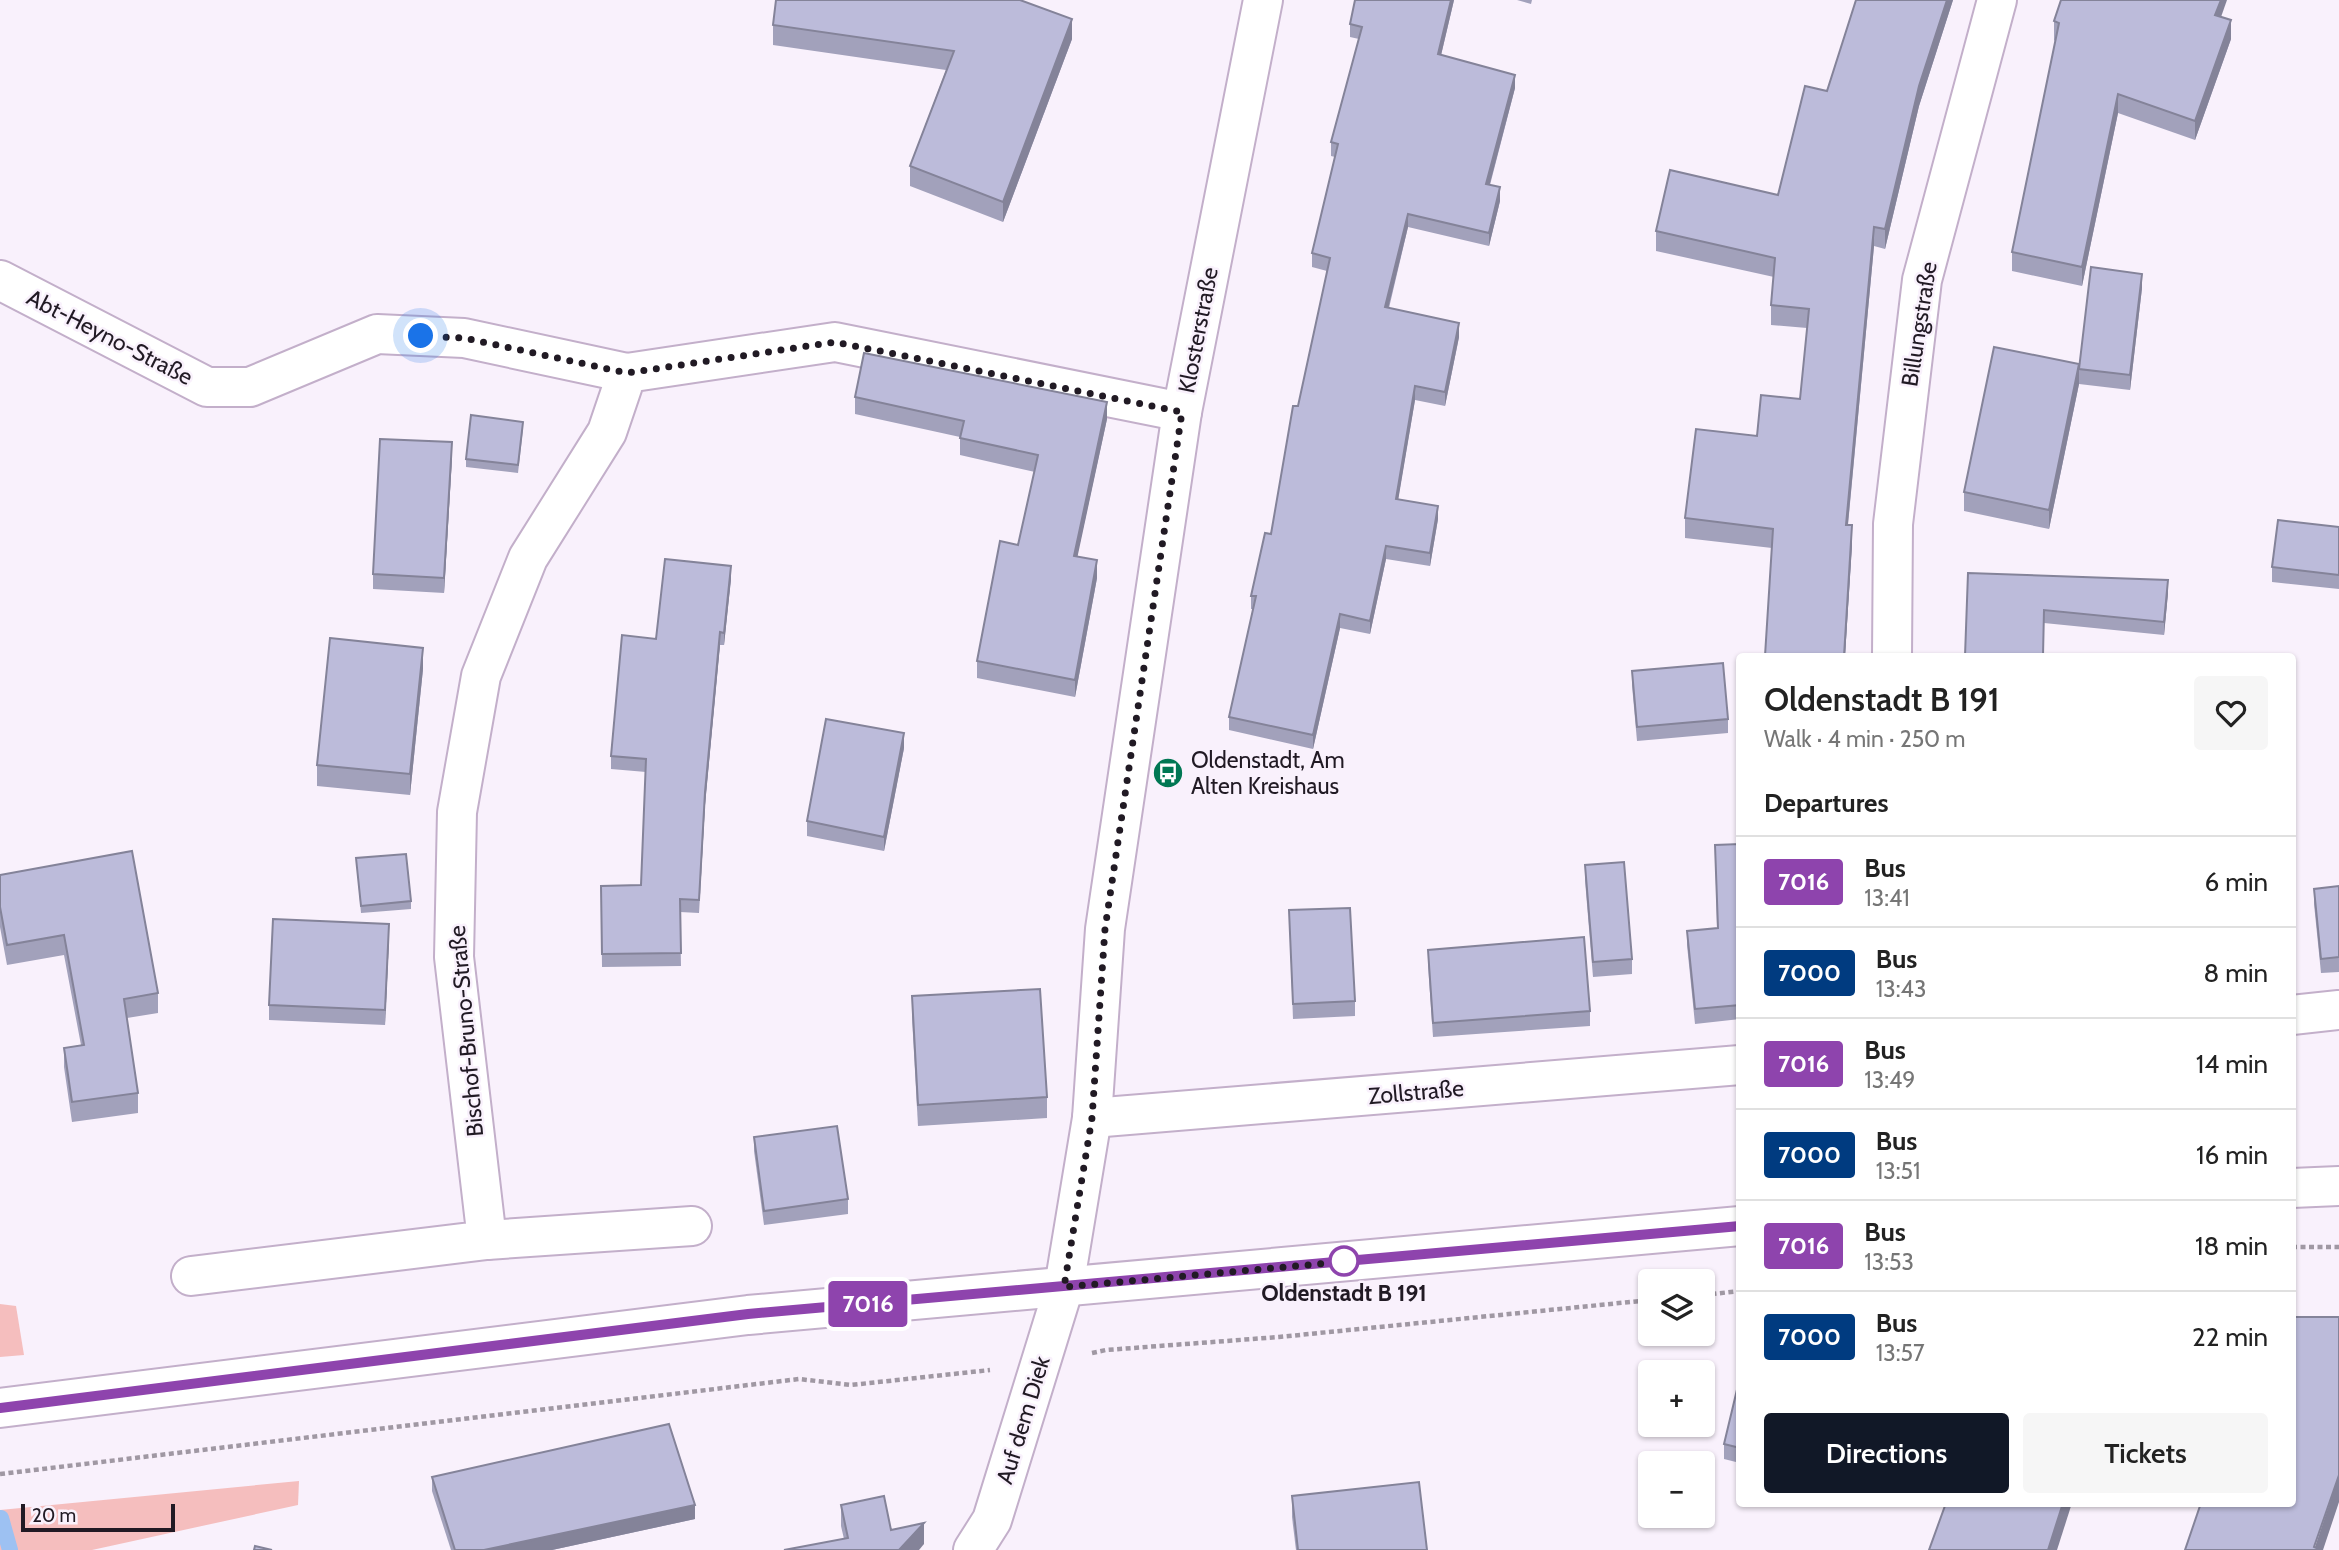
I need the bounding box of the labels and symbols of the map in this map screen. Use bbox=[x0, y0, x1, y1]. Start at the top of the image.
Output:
street label: Billungstraße bbox=[1895, 259, 1943, 388]
street label: Klosterstraße bbox=[1172, 265, 1224, 395]
street label: Abt-Heyno-Straße bbox=[22, 283, 198, 391]
your location bbox=[403, 318, 438, 353]
place label: Oldenstadt, Am Alten Kreishaus bbox=[1191, 746, 1345, 800]
bus stop icon: Oldenstadt, Am Alten Kreishaus bbox=[1151, 756, 1185, 790]
street label: Bischof-Bruno-Straße bbox=[443, 924, 489, 1138]
street label: Zollstraße bbox=[1367, 1074, 1465, 1110]
marker: Oldenstadt B 191 bbox=[1329, 1246, 1359, 1276]
place label: Oldenstadt B 191 bbox=[1261, 1279, 1427, 1307]
line badge: 7016 bbox=[819, 1281, 917, 1327]
street label: Auf dem Diek bbox=[990, 1352, 1056, 1487]
scale bar bbox=[21, 1501, 175, 1533]

